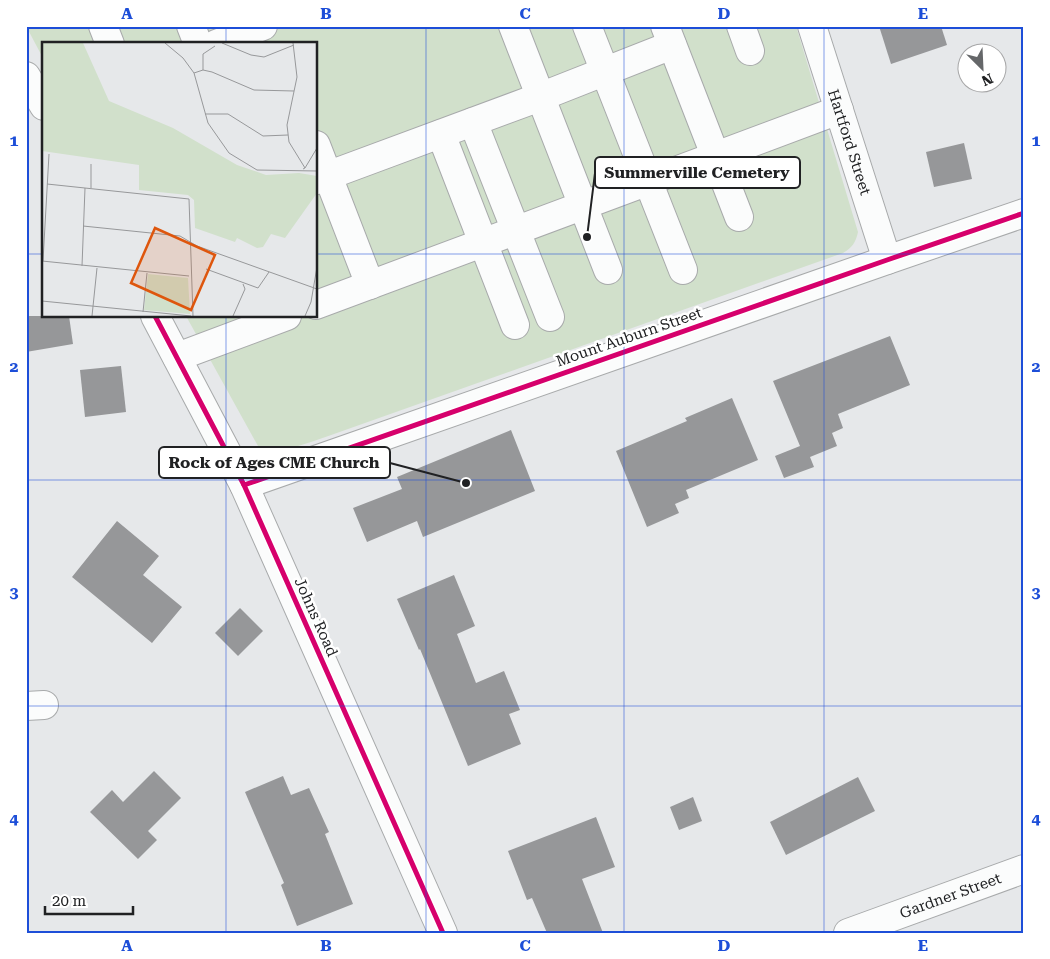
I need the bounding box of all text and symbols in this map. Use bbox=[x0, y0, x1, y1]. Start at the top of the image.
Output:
text: A bbox=[121, 4, 133, 23]
text: B bbox=[320, 4, 332, 23]
text: C bbox=[519, 4, 531, 23]
text: D bbox=[718, 4, 731, 23]
text: E bbox=[918, 4, 928, 23]
inset map bbox=[42, 42, 318, 318]
north arrow bbox=[958, 42, 1008, 92]
text: N bbox=[979, 70, 995, 89]
street label: Hartford Street bbox=[824, 87, 875, 198]
text: 1 bbox=[10, 131, 19, 150]
text: 1 bbox=[1032, 131, 1041, 150]
callout: Summerville Cemetery bbox=[595, 157, 800, 188]
text: Summerville Cemetery bbox=[604, 163, 790, 182]
street label: Mount Auburn Street bbox=[554, 303, 705, 370]
text: 2 bbox=[10, 357, 19, 376]
text: 2 bbox=[1032, 357, 1041, 376]
callout: Rock of Ages CME Church bbox=[159, 447, 390, 478]
text: Rock of Ages CME Church bbox=[169, 453, 380, 472]
street label: Johns Road bbox=[291, 575, 342, 660]
text: 3 bbox=[10, 583, 19, 602]
text: 3 bbox=[1032, 583, 1041, 602]
text: 4 bbox=[10, 809, 19, 828]
text: 4 bbox=[1032, 809, 1041, 828]
street label: Gardner Street bbox=[897, 869, 1004, 922]
scale bar bbox=[45, 884, 132, 916]
text: 20 m bbox=[52, 892, 87, 910]
text: A bbox=[121, 936, 133, 955]
text: B bbox=[320, 936, 332, 955]
text: C bbox=[519, 936, 531, 955]
text: D bbox=[718, 936, 731, 955]
text: E bbox=[918, 936, 928, 955]

